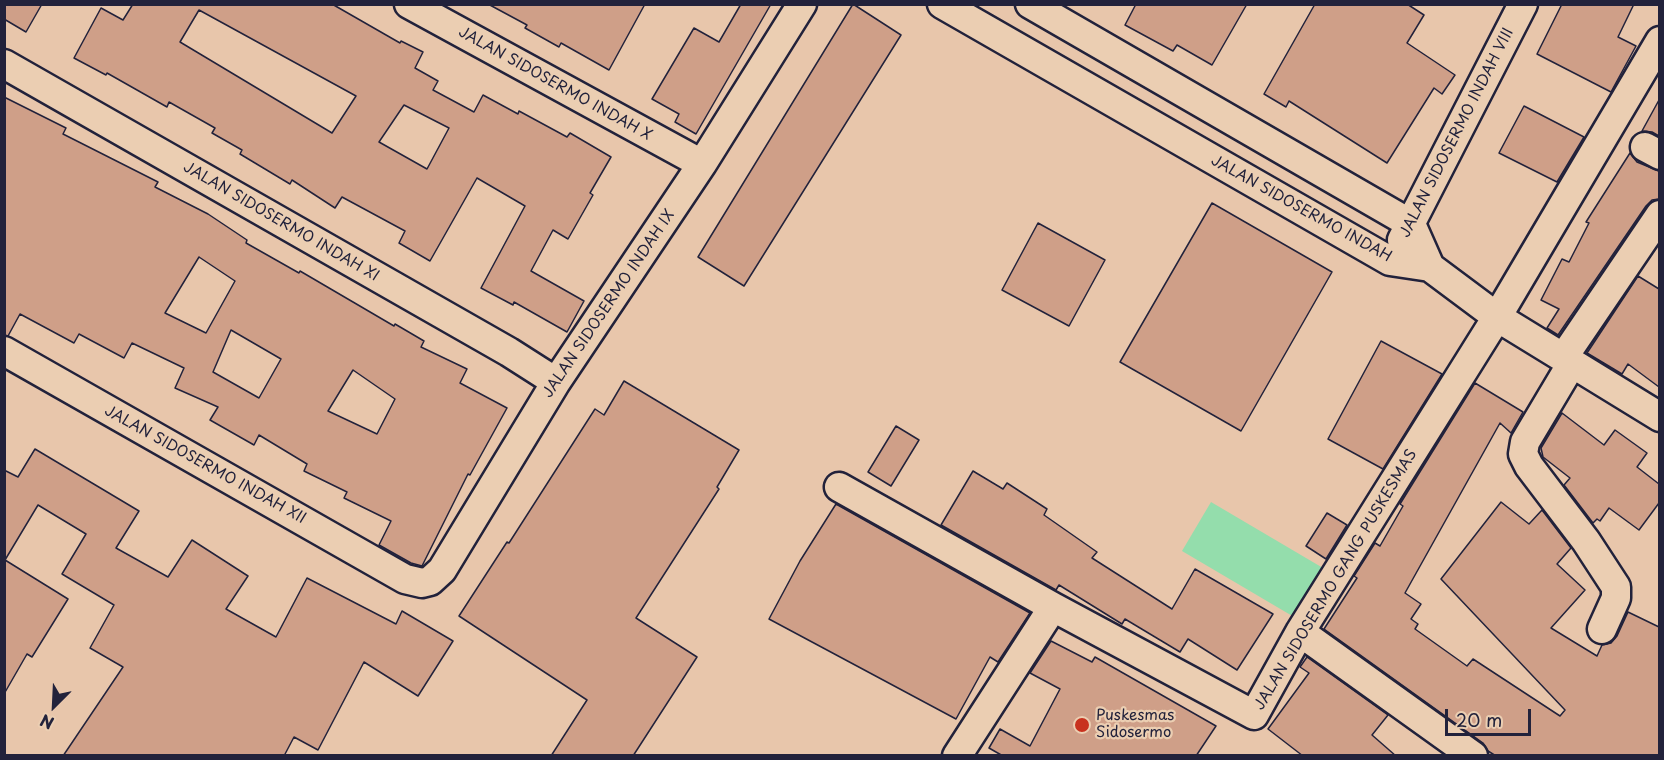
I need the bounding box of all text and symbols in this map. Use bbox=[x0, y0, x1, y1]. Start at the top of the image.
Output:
street label: JALAN SIDOSERMO INDAH X bbox=[455, 23, 655, 145]
street label: JALAN SIDOSERMO INDAH VIII bbox=[1396, 25, 1518, 241]
street label: JALAN SIDOSERMO INDAH bbox=[1208, 152, 1394, 266]
street label: JALAN SIDOSERMO INDAH XI bbox=[180, 158, 382, 286]
street label: JALAN SIDOSERMO INDAH IX bbox=[539, 206, 679, 402]
street label: JALAN SIDOSERMO INDAH XII bbox=[101, 402, 309, 528]
street label: JALAN SIDOSERMO GANG PUSKESMAS bbox=[1251, 446, 1421, 714]
north arrow bbox=[24, 676, 84, 736]
scale bar bbox=[1448, 697, 1534, 735]
text: 20 m bbox=[1456, 706, 1502, 733]
place label: Puskesmas Sidosermo bbox=[1096, 707, 1174, 742]
text: N bbox=[36, 709, 57, 736]
marker: Puskesmas Sidosermo bbox=[1073, 716, 1091, 734]

